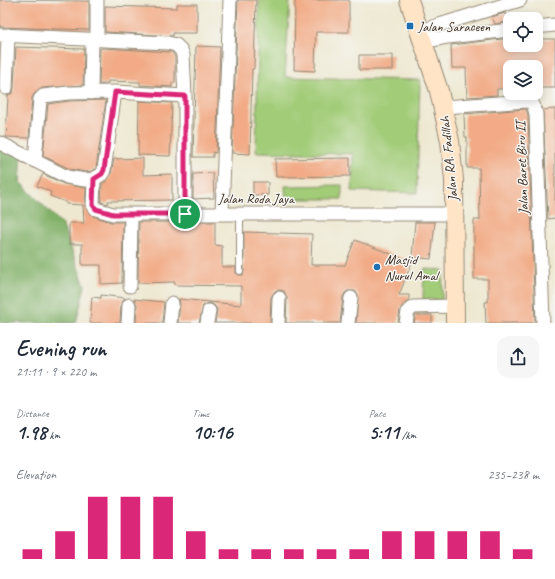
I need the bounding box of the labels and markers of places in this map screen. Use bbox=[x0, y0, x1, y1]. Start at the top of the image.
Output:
place label: Jalan Saraceen bbox=[417, 18, 491, 35]
marker: Jalan Saraceen bbox=[405, 21, 415, 31]
pin bbox=[168, 197, 202, 231]
place label: Masjid Nurul Amal bbox=[385, 251, 440, 284]
marker: Masjid Nurul Amal bbox=[372, 262, 382, 272]

